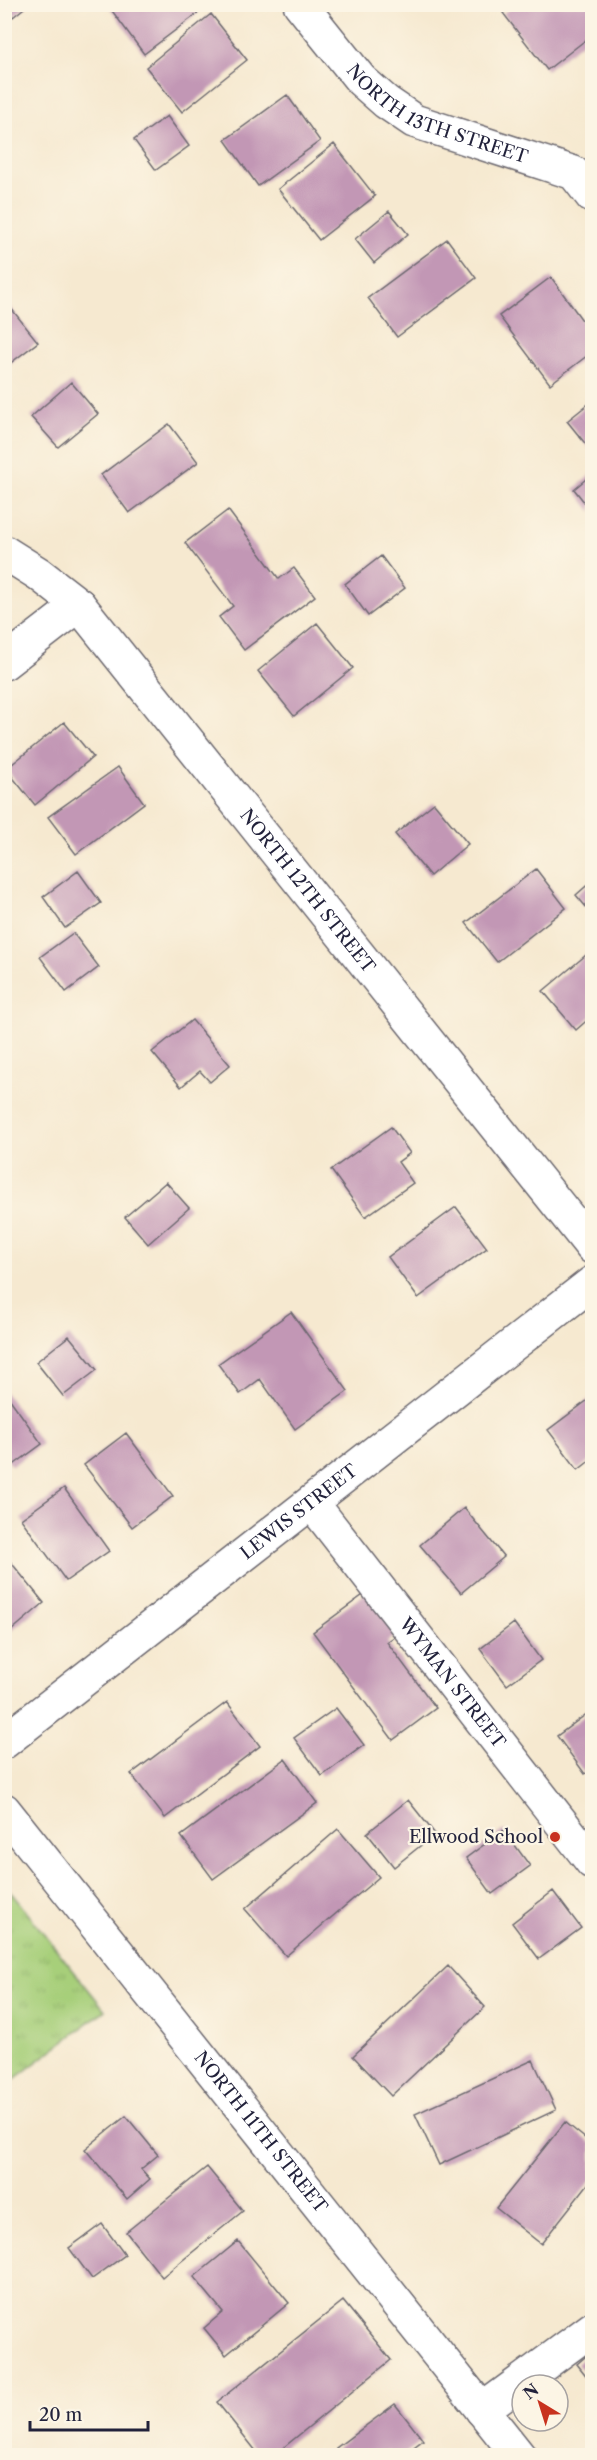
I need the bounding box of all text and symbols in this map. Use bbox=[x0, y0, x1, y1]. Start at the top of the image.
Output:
street label: NORTH 13TH STREET bbox=[342, 60, 531, 168]
street label: NORTH 12TH STREET bbox=[235, 805, 380, 978]
street label: LEWIS STREET bbox=[236, 1459, 362, 1564]
street label: WYMAN STREET bbox=[394, 1612, 510, 1753]
place label: Ellwood School bbox=[409, 1826, 543, 1848]
marker: Ellwood School bbox=[548, 1830, 562, 1844]
street label: NORTH 11TH STREET bbox=[190, 2047, 332, 2218]
north arrow bbox=[510, 2373, 570, 2433]
text: N bbox=[519, 2379, 542, 2403]
scale bar bbox=[30, 2394, 148, 2432]
text: 20 m bbox=[39, 2404, 83, 2426]

